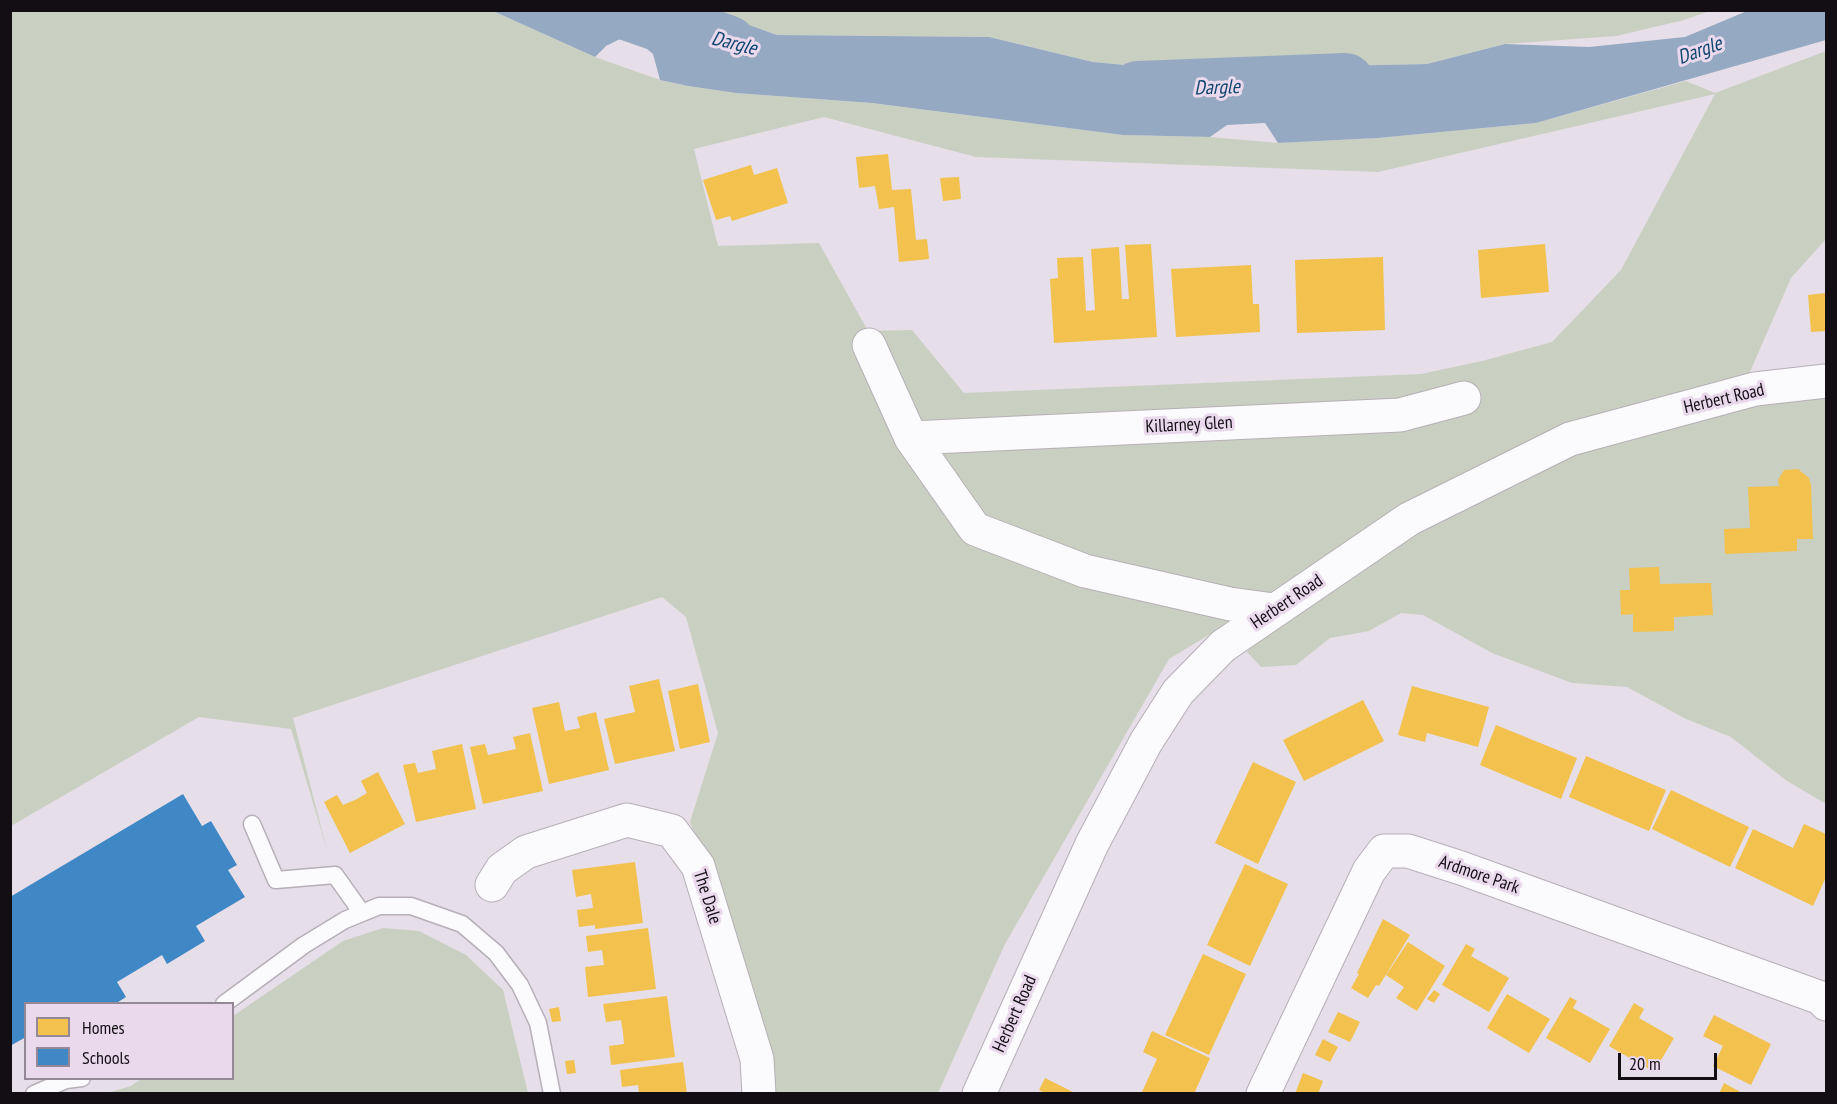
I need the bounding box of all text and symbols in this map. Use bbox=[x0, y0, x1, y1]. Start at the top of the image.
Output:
water label: Dargle bbox=[709, 27, 759, 61]
water label: Dargle bbox=[1674, 32, 1726, 70]
water label: Dargle bbox=[1194, 75, 1240, 101]
street label: Herbert Road bbox=[1682, 379, 1766, 419]
street label: Killarney Glen bbox=[1145, 412, 1233, 438]
street label: Herbert Road bbox=[1247, 570, 1327, 634]
street label: Ardmore Park bbox=[1436, 851, 1522, 899]
street label: The Dale bbox=[688, 867, 726, 927]
street label: Herbert Road bbox=[988, 972, 1042, 1056]
legend bbox=[24, 1002, 234, 1080]
text: Homes bbox=[82, 1016, 125, 1039]
scale bar bbox=[1621, 1041, 1720, 1079]
text: Schools bbox=[82, 1046, 130, 1069]
text: 20 m bbox=[1629, 1052, 1661, 1075]

